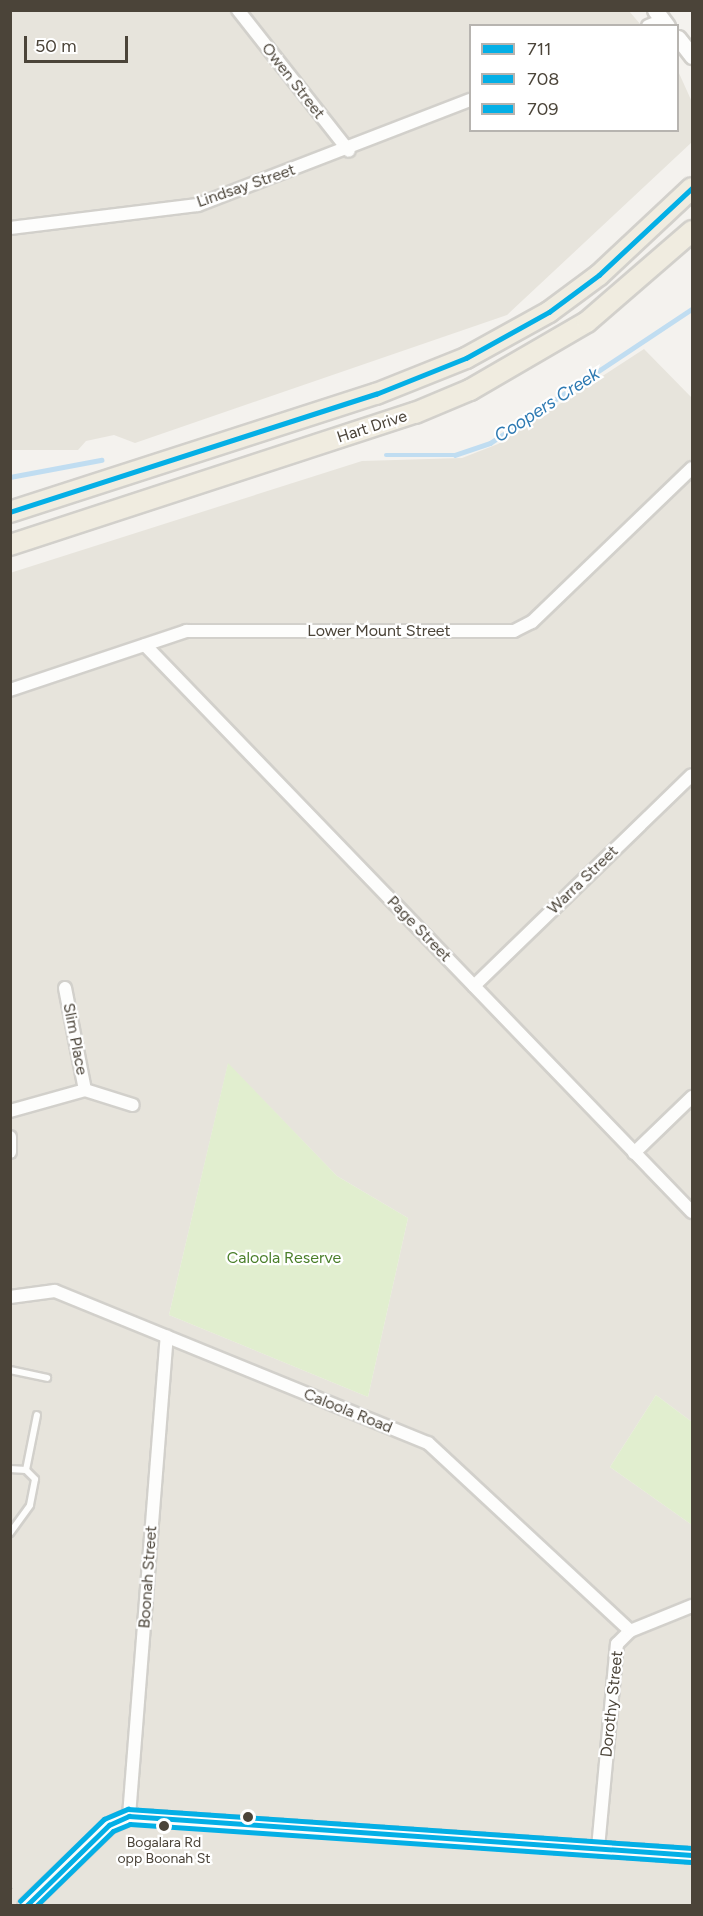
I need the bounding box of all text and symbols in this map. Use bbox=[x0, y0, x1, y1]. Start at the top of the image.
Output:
scale bar bbox=[27, 24, 130, 62]
legend bbox=[469, 24, 679, 132]
text: 50 m bbox=[35, 35, 77, 57]
text: 711 bbox=[527, 38, 552, 60]
street label: Owen Street bbox=[257, 39, 329, 123]
text: 708 bbox=[527, 68, 559, 90]
text: 709 bbox=[527, 98, 558, 120]
street label: Lindsay Street bbox=[194, 160, 298, 212]
water label: Coopers Creek bbox=[490, 363, 604, 447]
street label: Hart Drive bbox=[335, 407, 409, 447]
street label: Lower Mount Street bbox=[307, 621, 451, 641]
street label: Warra Street bbox=[544, 842, 622, 918]
street label: Page Street bbox=[383, 892, 455, 966]
street label: Slim Place bbox=[59, 1001, 91, 1077]
park label: Caloola Reserve bbox=[227, 1248, 341, 1268]
street label: Caloola Road bbox=[301, 1384, 395, 1438]
street label: Boonah Street bbox=[135, 1525, 161, 1629]
street label: Dorothy Street bbox=[597, 1650, 627, 1758]
unlabelled marker bbox=[242, 1811, 254, 1823]
marker: Bogalara Rd opp Boonah St bbox=[158, 1820, 170, 1832]
place label: Bogalara Rd opp Boonah St bbox=[117, 1835, 211, 1868]

